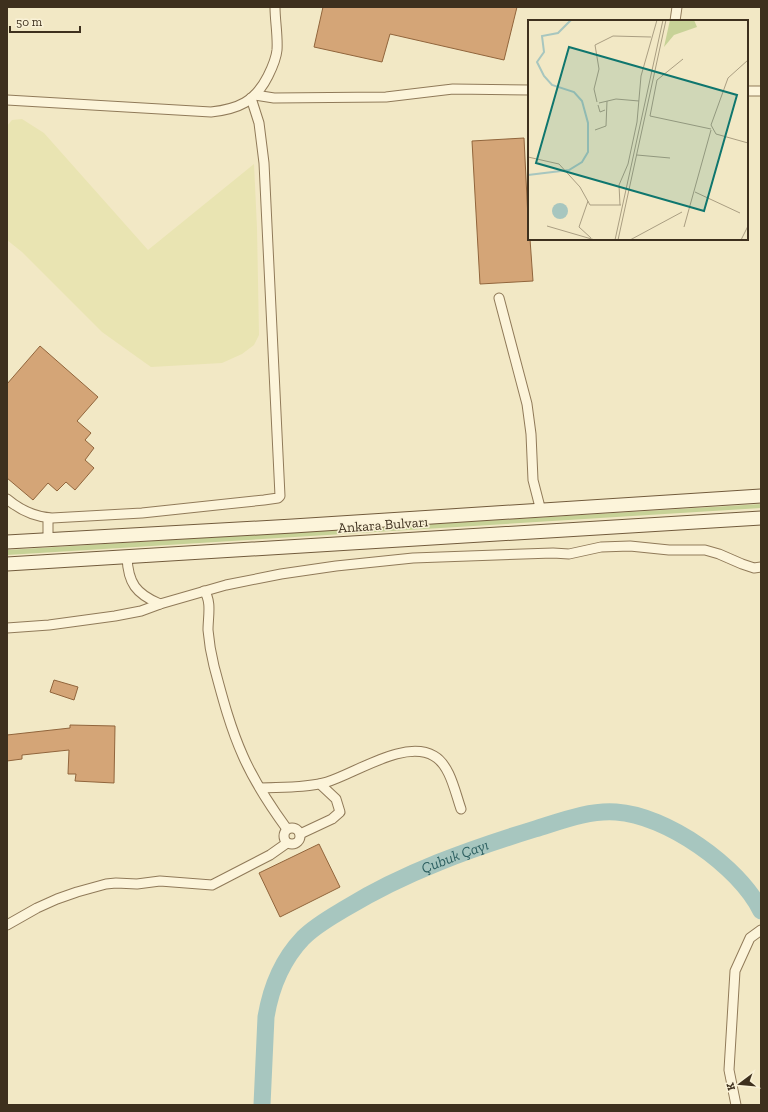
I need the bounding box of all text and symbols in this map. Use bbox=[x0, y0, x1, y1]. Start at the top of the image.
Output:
scale bar bbox=[10, 8, 80, 34]
text: 50 m bbox=[16, 15, 43, 29]
inset map bbox=[528, 20, 748, 240]
street label: Ankara Bulvarı bbox=[337, 513, 429, 537]
water label: Çubuk Çayı bbox=[419, 836, 491, 877]
north arrow bbox=[720, 1064, 760, 1104]
text: K bbox=[723, 1081, 738, 1092]

